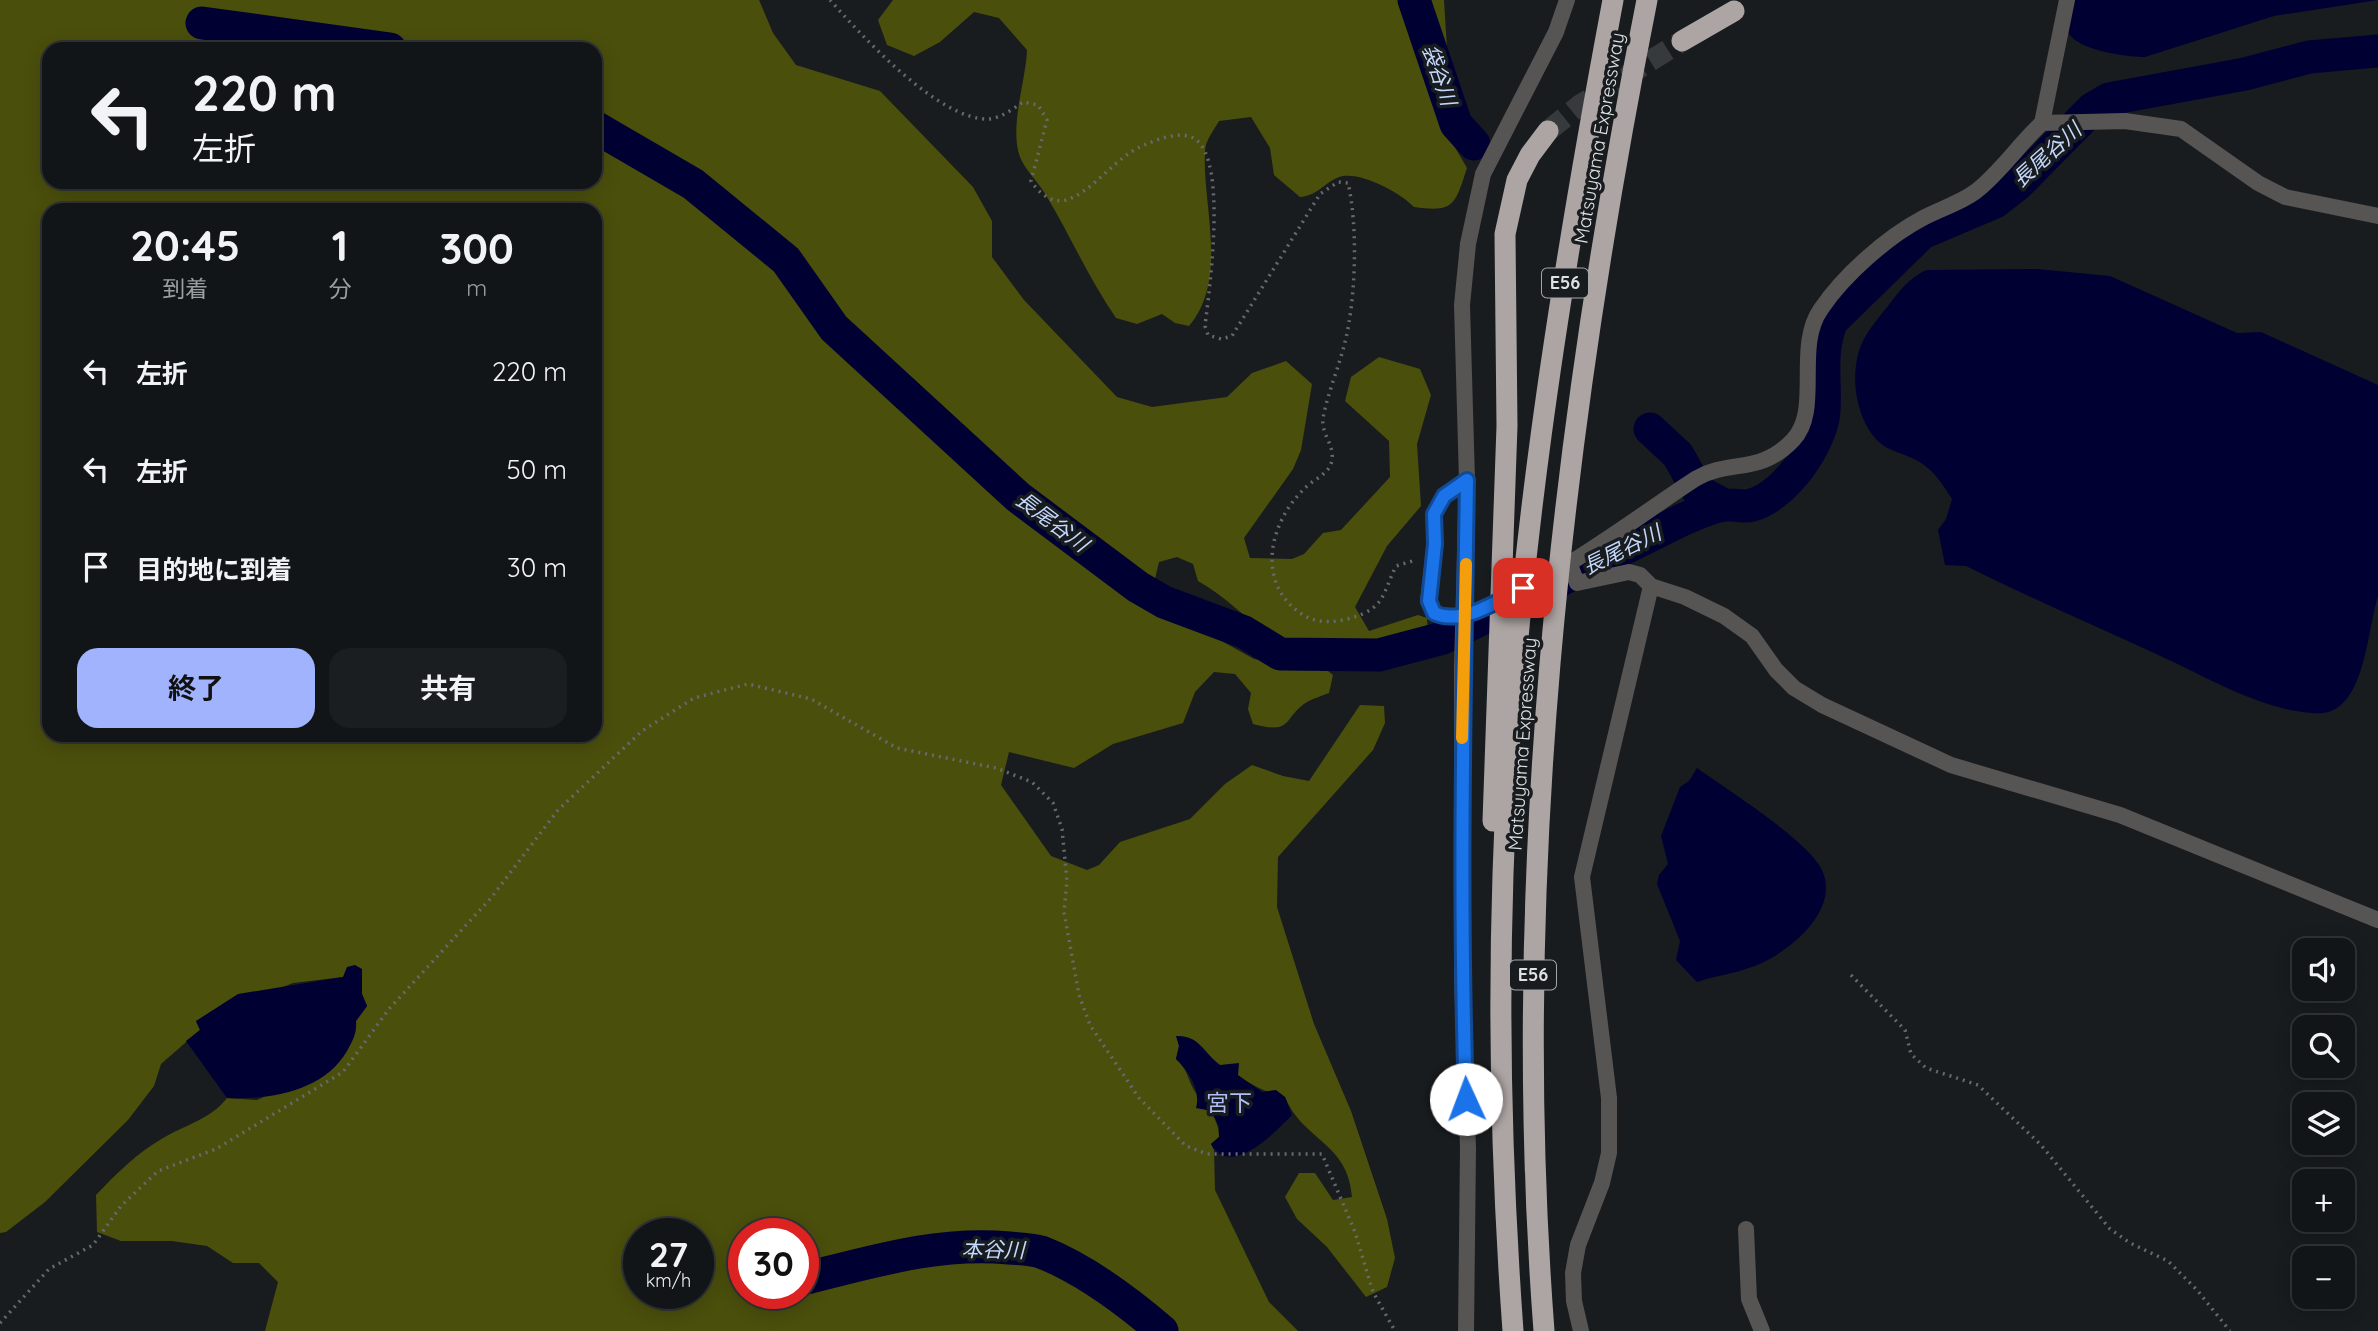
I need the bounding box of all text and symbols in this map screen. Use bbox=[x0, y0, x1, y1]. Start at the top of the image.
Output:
street label: Matsuyama Expressway bbox=[1569, 31, 1629, 245]
water label: 袋谷川 bbox=[1417, 41, 1463, 111]
text: 220 m bbox=[192, 62, 337, 123]
icon: left bbox=[77, 70, 168, 161]
water label: 長尾谷川 bbox=[2006, 115, 2088, 192]
text: 左折 bbox=[192, 128, 256, 168]
text: 20:45 bbox=[130, 219, 240, 272]
text: 1 bbox=[332, 219, 348, 272]
text: 300 bbox=[440, 222, 514, 275]
road number: E56 bbox=[1542, 268, 1588, 298]
text: m bbox=[466, 273, 487, 302]
text: 到着 bbox=[162, 274, 208, 303]
text: 分 bbox=[328, 274, 351, 303]
icon: left bbox=[77, 352, 115, 390]
text: 220 m bbox=[492, 355, 567, 388]
text: 左折 bbox=[136, 357, 188, 390]
icon: left bbox=[77, 450, 115, 488]
text: 50 m bbox=[507, 453, 567, 486]
text: 左折 bbox=[136, 455, 188, 488]
water label: 長尾谷川 bbox=[1011, 486, 1096, 558]
water label: 長尾谷川 bbox=[1578, 518, 1667, 579]
icon: arrive bbox=[77, 548, 115, 586]
text: 30 m bbox=[507, 551, 567, 584]
text: 目的地に到着 bbox=[136, 553, 292, 586]
pin bbox=[1493, 558, 1553, 618]
icon: arrive bbox=[1504, 569, 1542, 607]
street label: Matsuyama Expressway bbox=[1503, 637, 1541, 851]
button: 終了 bbox=[77, 648, 315, 728]
button: 共有 bbox=[329, 648, 567, 728]
map controls bbox=[2292, 938, 2355, 1309]
button: sound bbox=[2292, 938, 2355, 1001]
road number: E56 bbox=[1510, 960, 1556, 990]
button: search bbox=[2292, 1015, 2355, 1078]
position arrow bbox=[1429, 1062, 1503, 1136]
district label: 宮下 bbox=[1206, 1088, 1252, 1117]
button: layers bbox=[2292, 1092, 2355, 1155]
button: + bbox=[2292, 1169, 2355, 1232]
speed limit sign: 30 bbox=[728, 1218, 819, 1309]
text: 27 bbox=[649, 1232, 688, 1276]
water label: 本谷川 bbox=[961, 1235, 1027, 1263]
button: − bbox=[2292, 1246, 2355, 1309]
text: km/h bbox=[646, 1269, 691, 1292]

